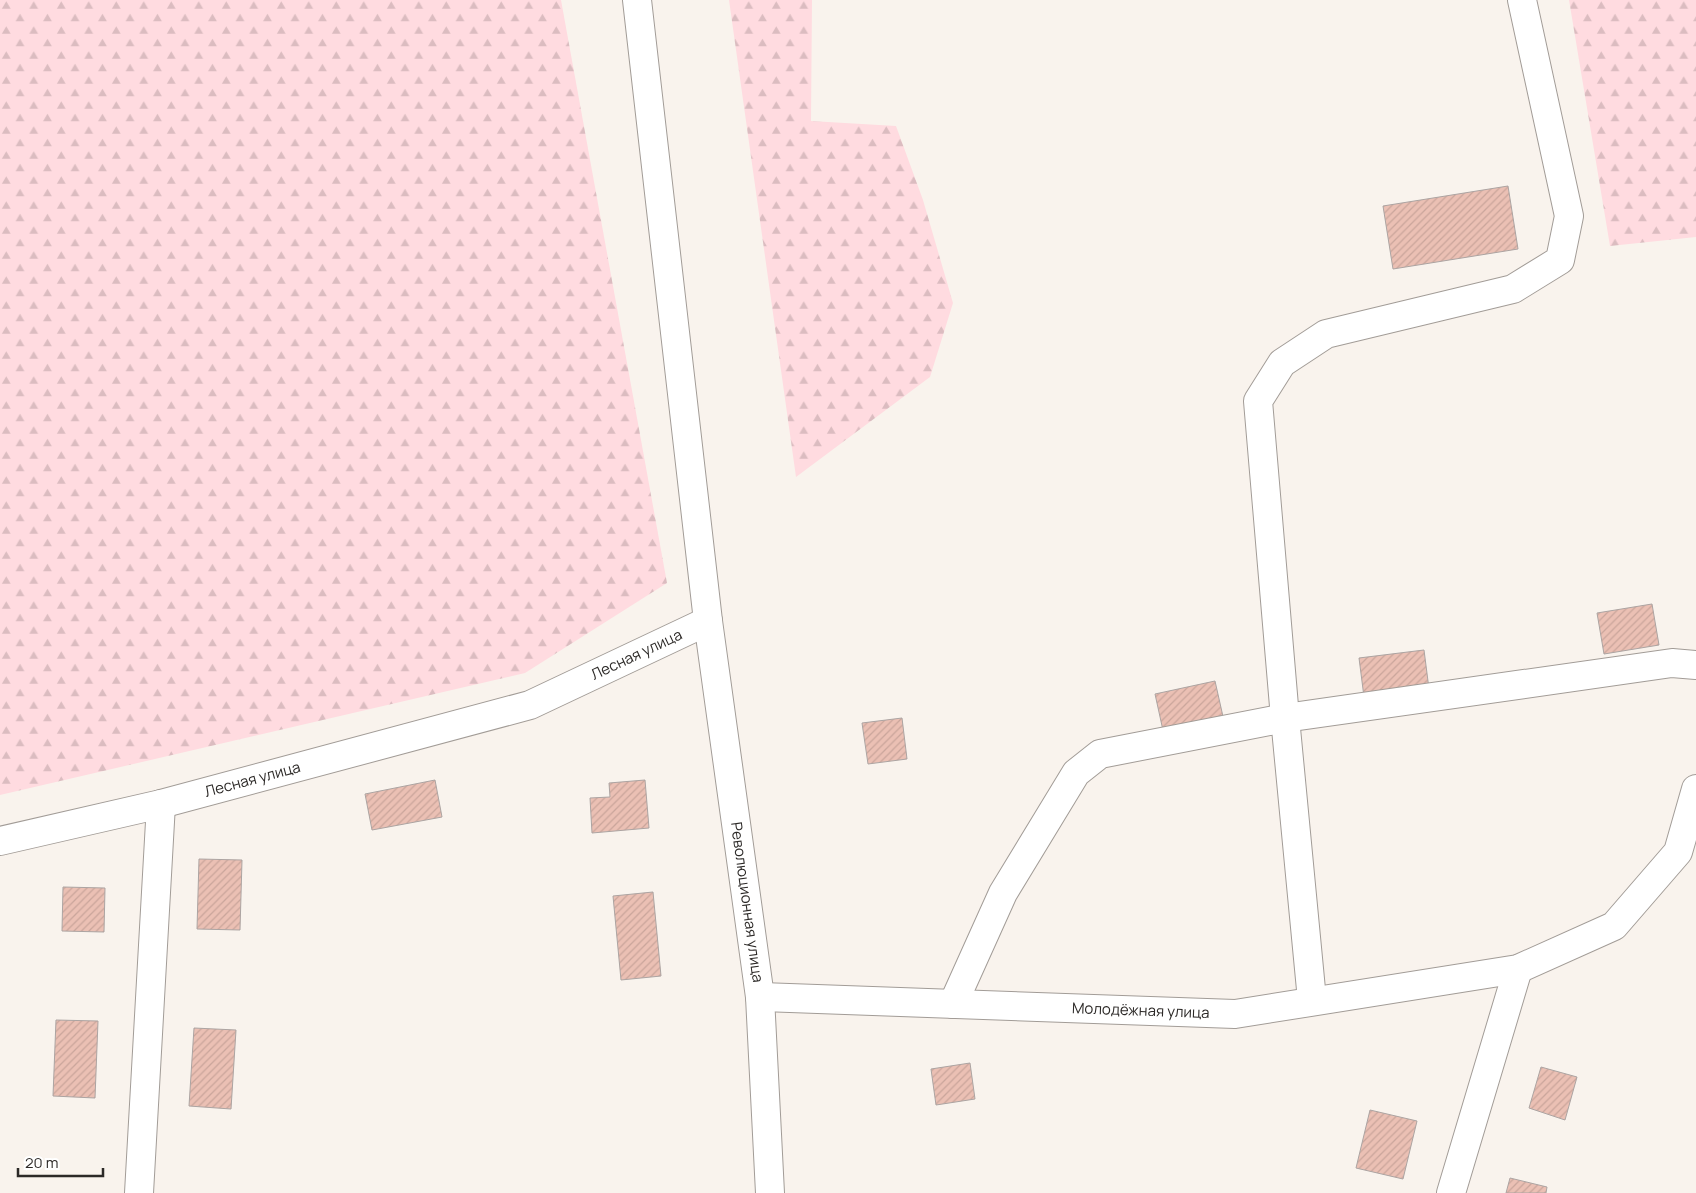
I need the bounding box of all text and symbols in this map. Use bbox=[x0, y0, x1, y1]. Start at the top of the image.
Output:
street label: Лесная улица bbox=[587, 624, 685, 685]
street label: Лесная улица bbox=[202, 756, 303, 802]
street label: Революционная улица bbox=[726, 821, 769, 984]
street label: Молодёжная улица bbox=[1072, 997, 1210, 1023]
scale bar bbox=[18, 1146, 102, 1178]
text: 20 m bbox=[25, 1152, 58, 1173]

